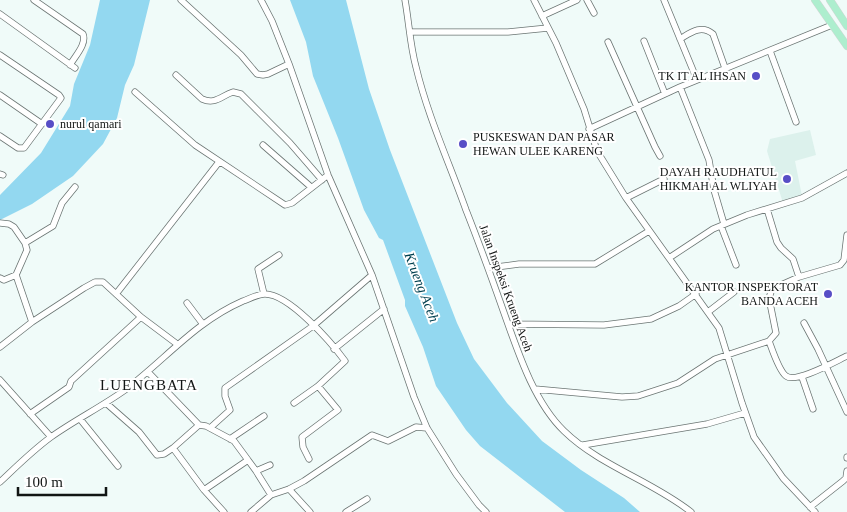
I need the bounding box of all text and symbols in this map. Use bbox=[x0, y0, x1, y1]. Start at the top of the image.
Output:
place label: TK IT AL IHSAN bbox=[658, 69, 746, 83]
marker: TK IT AL IHSAN bbox=[750, 70, 762, 82]
place label: nurul qamari bbox=[60, 117, 122, 131]
marker: nurul qamari bbox=[44, 118, 56, 130]
place label: PUSKESWAN DAN PASAR HEWAN ULEE KARENG bbox=[473, 130, 615, 158]
marker: PUSKESWAN DAN PASAR HEWAN ULEE KARENG bbox=[457, 138, 469, 150]
place label: DAYAH RAUDHATUL HIKMAH AL WLIYAH bbox=[660, 165, 777, 193]
marker: DAYAH RAUDHATUL HIKMAH AL WLIYAH bbox=[781, 173, 793, 185]
street label: Jalan Inspeksi Krueng Aceh bbox=[476, 223, 536, 353]
water label: Krueng Aceh bbox=[401, 249, 442, 324]
place label: KANTOR INSPEKTORAT BANDA ACEH bbox=[685, 280, 819, 308]
marker: KANTOR INSPEKTORAT BANDA ACEH bbox=[822, 288, 834, 300]
district label: LUENGBATA bbox=[100, 377, 198, 393]
scale bar bbox=[18, 464, 105, 496]
text: 100 m bbox=[25, 474, 63, 490]

